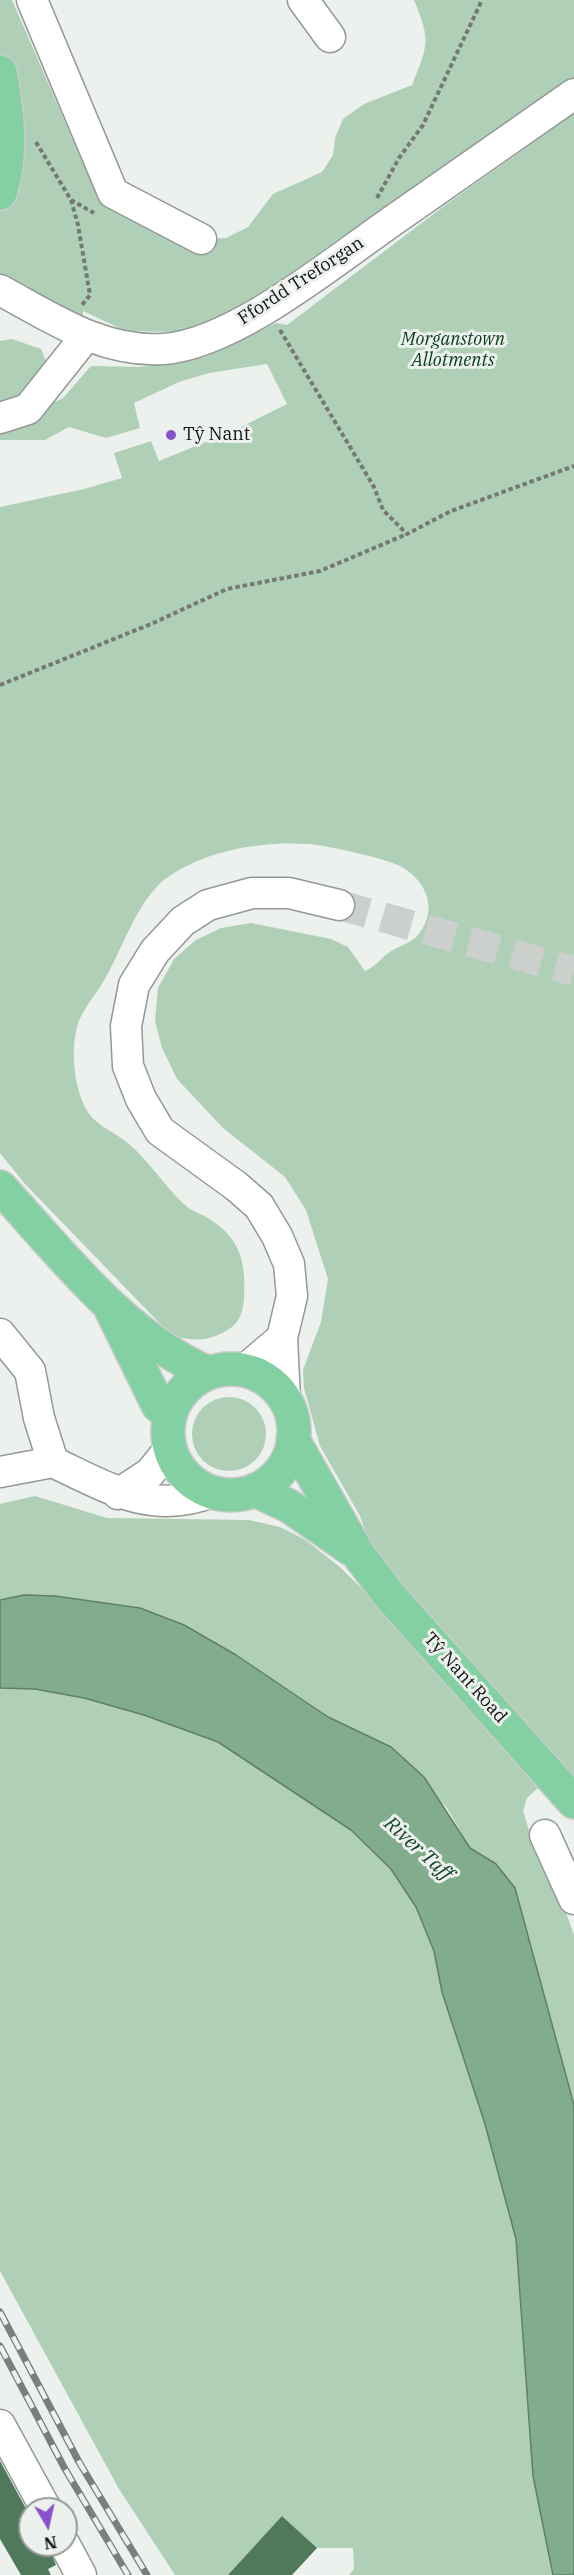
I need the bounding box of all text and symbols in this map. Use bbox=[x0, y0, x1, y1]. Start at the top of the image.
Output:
street label: Ffordd Treforgan bbox=[234, 232, 368, 330]
park label: Morganstown Allotments bbox=[401, 329, 505, 372]
place label: Tŷ Nant bbox=[183, 424, 250, 446]
marker: Tŷ Nant bbox=[164, 428, 178, 442]
street label: Tŷ Nant Road bbox=[419, 1628, 511, 1728]
water label: River Taff bbox=[379, 1812, 457, 1886]
north arrow bbox=[18, 2497, 78, 2557]
text: N bbox=[43, 2532, 58, 2554]

